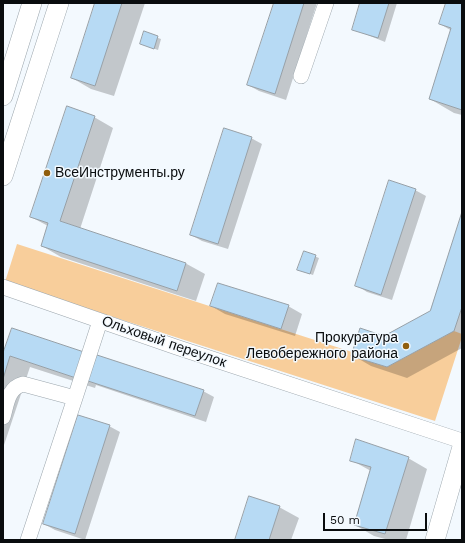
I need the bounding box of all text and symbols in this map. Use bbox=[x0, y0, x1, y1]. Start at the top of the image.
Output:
place label: ВсеИнструменты.ру bbox=[55, 165, 185, 181]
marker: ВсеИнструменты.ру bbox=[42, 168, 52, 178]
street label: Ольховый переулок bbox=[100, 313, 228, 371]
place label: Прокуратура Левобережного района bbox=[246, 330, 398, 362]
marker: Прокуратура Левобережного района bbox=[401, 341, 411, 351]
scale bar bbox=[325, 505, 429, 531]
text: 50 m bbox=[330, 513, 360, 527]

